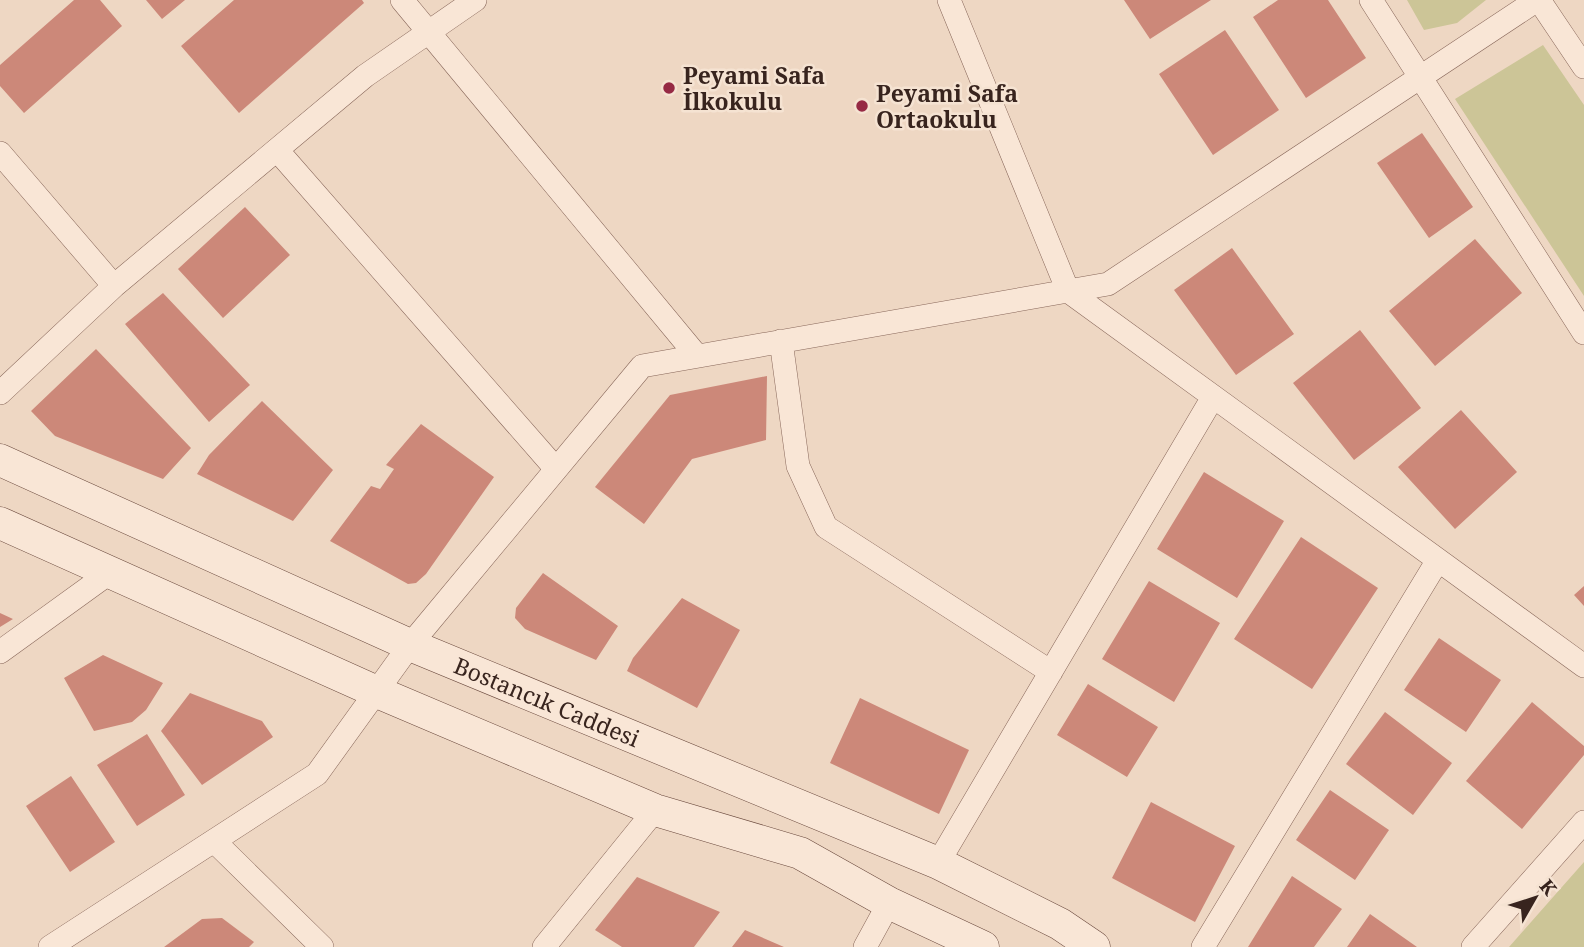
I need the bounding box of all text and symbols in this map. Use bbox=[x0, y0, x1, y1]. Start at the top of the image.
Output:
place label: Peyami Safa İlkokulu bbox=[683, 59, 825, 117]
place label: Peyami Safa Ortaokulu bbox=[876, 77, 1018, 135]
marker: Peyami Safa İlkokulu bbox=[661, 80, 677, 96]
marker: Peyami Safa Ortaokulu bbox=[854, 98, 870, 114]
street label: Bostancık Caddesi bbox=[449, 649, 645, 754]
north arrow bbox=[1500, 863, 1570, 933]
text: K bbox=[1534, 874, 1563, 901]

